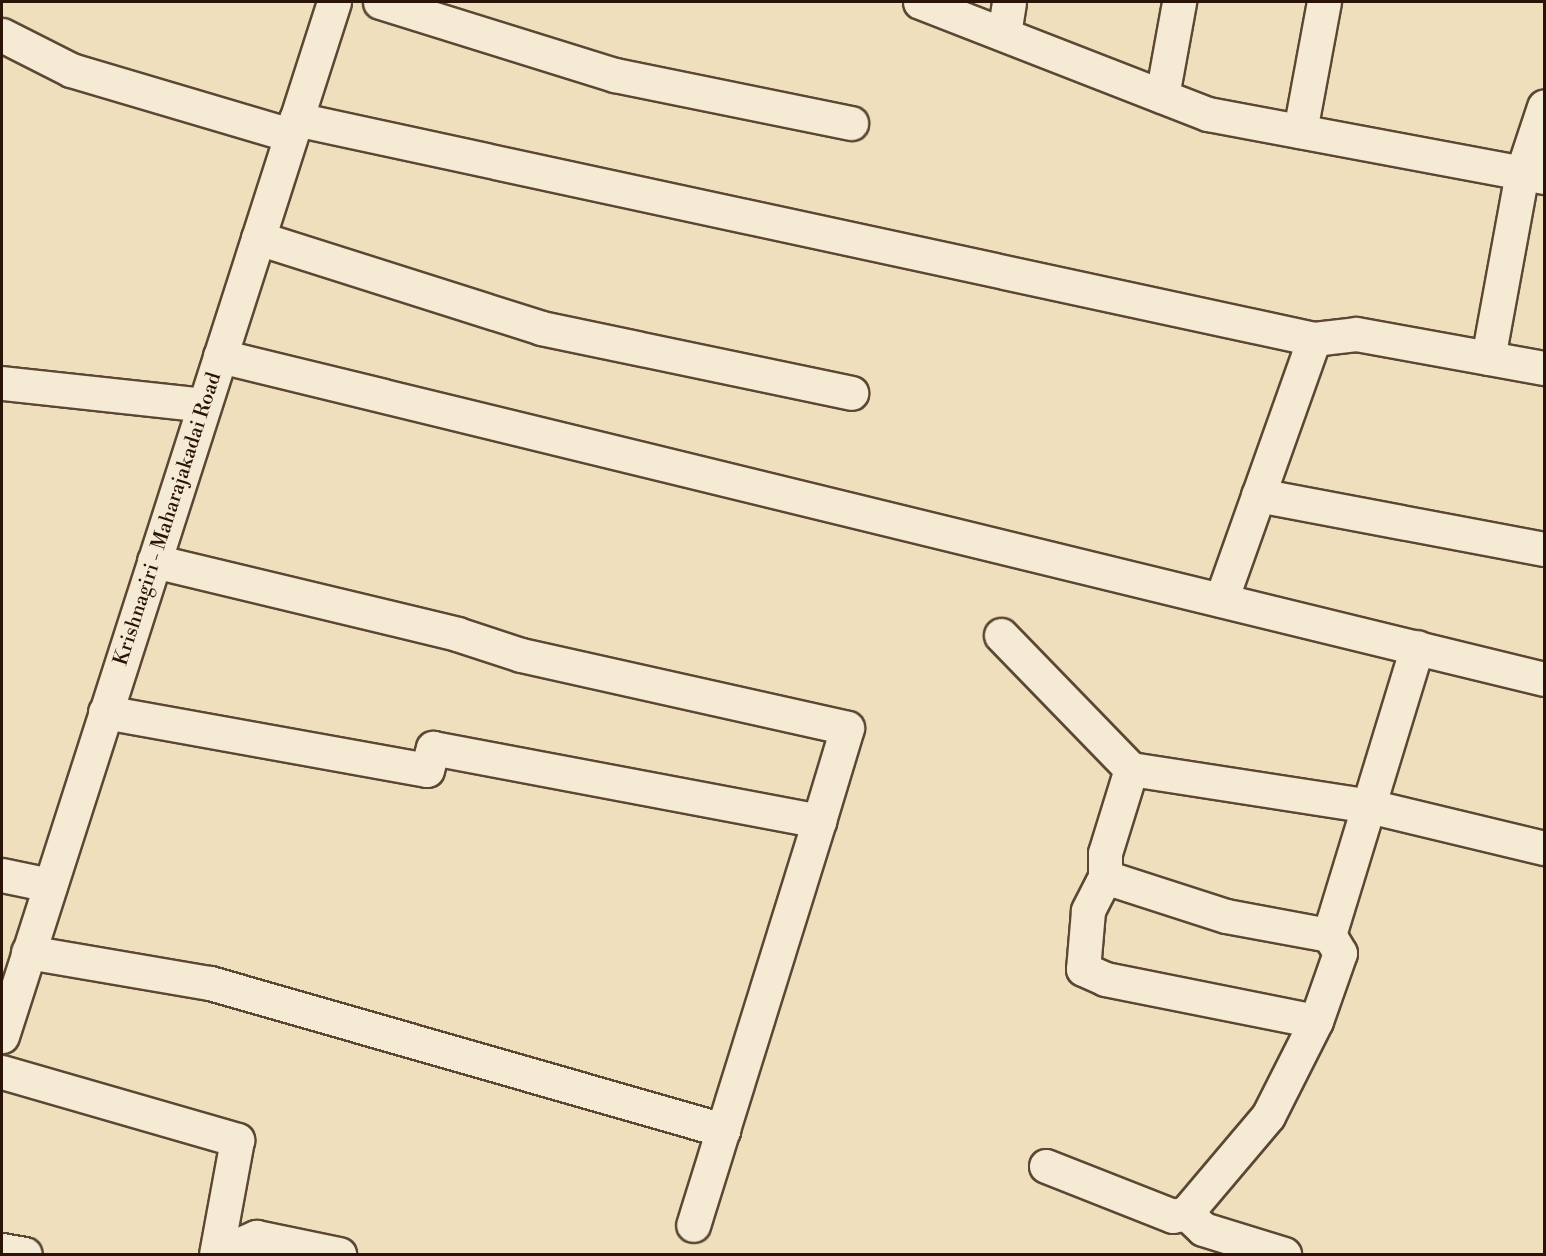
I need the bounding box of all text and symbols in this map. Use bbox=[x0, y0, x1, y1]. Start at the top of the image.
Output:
street label: Krishnagiri - Maharajakadai Road bbox=[109, 370, 227, 668]

